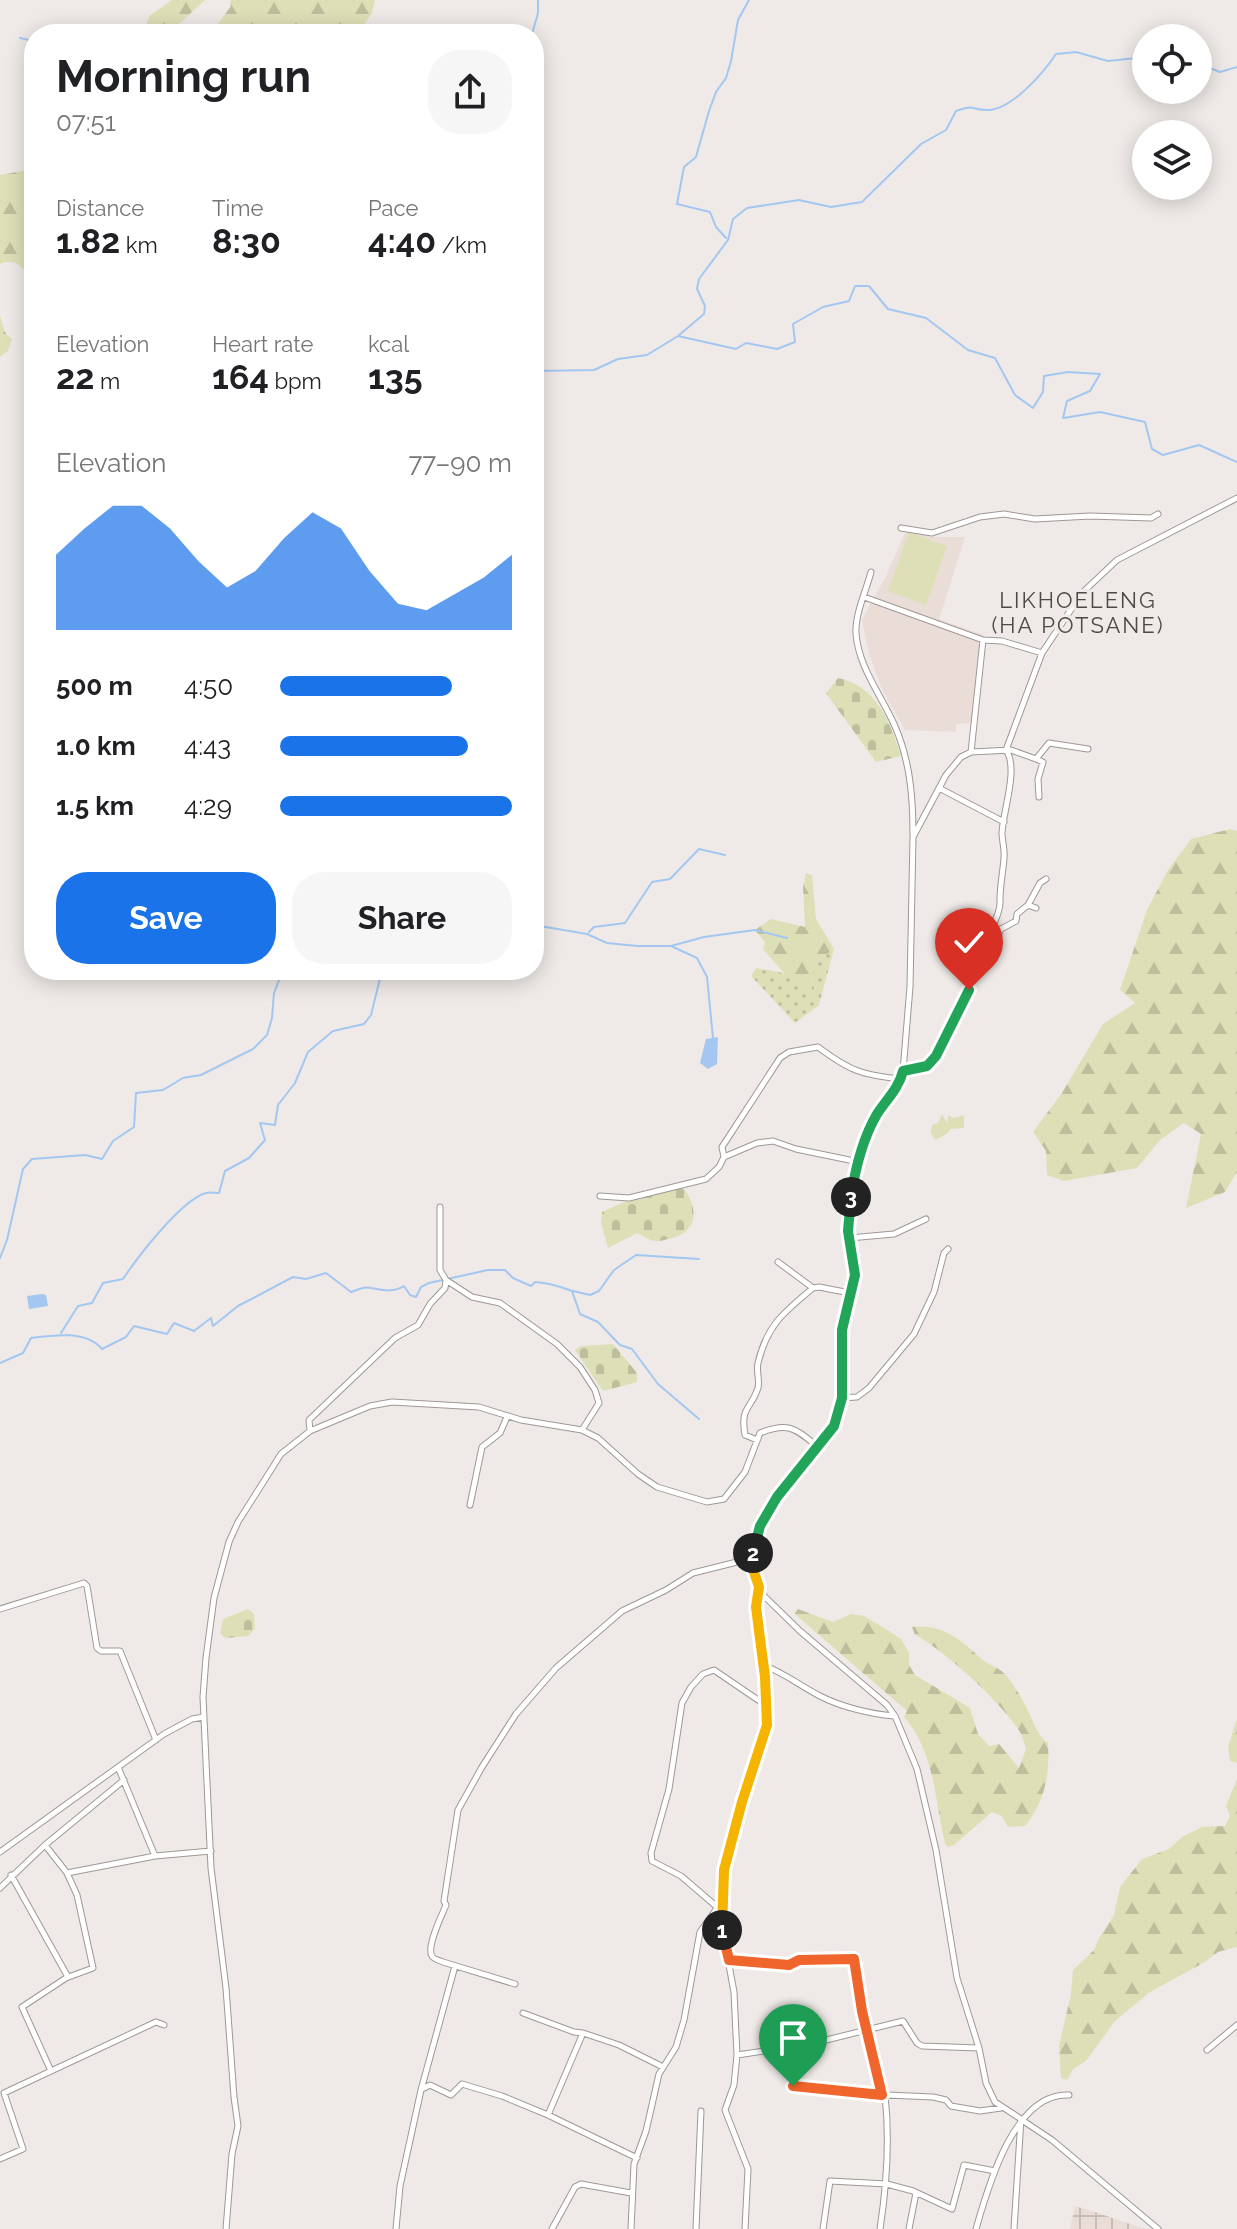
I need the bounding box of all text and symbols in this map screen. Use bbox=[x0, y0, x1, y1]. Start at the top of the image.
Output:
map controls bbox=[1132, 24, 1212, 200]
button: locate bbox=[1132, 24, 1212, 104]
button: share bbox=[428, 50, 512, 134]
text: Morning run bbox=[56, 51, 311, 102]
text: 07:51 bbox=[56, 107, 116, 137]
button: layers bbox=[1132, 120, 1212, 200]
text: Distance bbox=[56, 195, 144, 221]
text: Time bbox=[212, 195, 263, 221]
text: Pace bbox=[368, 195, 418, 221]
text: 1.82 bbox=[56, 221, 120, 261]
text: 8:30 bbox=[212, 221, 281, 261]
text: 4:40 bbox=[368, 221, 436, 261]
text: km bbox=[120, 232, 158, 258]
text: /km bbox=[436, 232, 487, 258]
text: Elevation bbox=[56, 331, 149, 357]
text: Heart rate bbox=[212, 331, 313, 357]
text: kcal bbox=[368, 331, 409, 357]
text: 22 bbox=[56, 357, 94, 397]
text: 164 bbox=[212, 357, 269, 397]
text: 135 bbox=[368, 357, 423, 397]
text: m bbox=[94, 368, 120, 394]
text: bpm bbox=[269, 368, 322, 394]
text: Elevation bbox=[56, 448, 166, 478]
text: 77–90 m bbox=[408, 448, 512, 478]
district label: LIKHOELENG (HA POTSANE) bbox=[991, 587, 1165, 638]
text: 500 m bbox=[56, 671, 133, 701]
text: 4:50 bbox=[184, 671, 233, 701]
text: 1.0 km bbox=[56, 731, 136, 761]
text: 4:43 bbox=[184, 731, 231, 761]
text: 1.5 km bbox=[56, 791, 134, 821]
text: 4:29 bbox=[184, 791, 232, 821]
button: Save bbox=[56, 872, 276, 964]
button: Share bbox=[292, 872, 512, 964]
pin bbox=[935, 908, 1003, 990]
icon: check bbox=[947, 920, 991, 964]
pin: 3 bbox=[831, 1177, 871, 1217]
text: 3 bbox=[845, 1184, 857, 1210]
pin: 2 bbox=[733, 1533, 773, 1573]
text: 2 bbox=[747, 1540, 759, 1566]
pin: 1 bbox=[702, 1910, 742, 1950]
text: 1 bbox=[717, 1917, 727, 1943]
pin bbox=[759, 2004, 827, 2086]
icon: arrive bbox=[771, 2016, 815, 2060]

